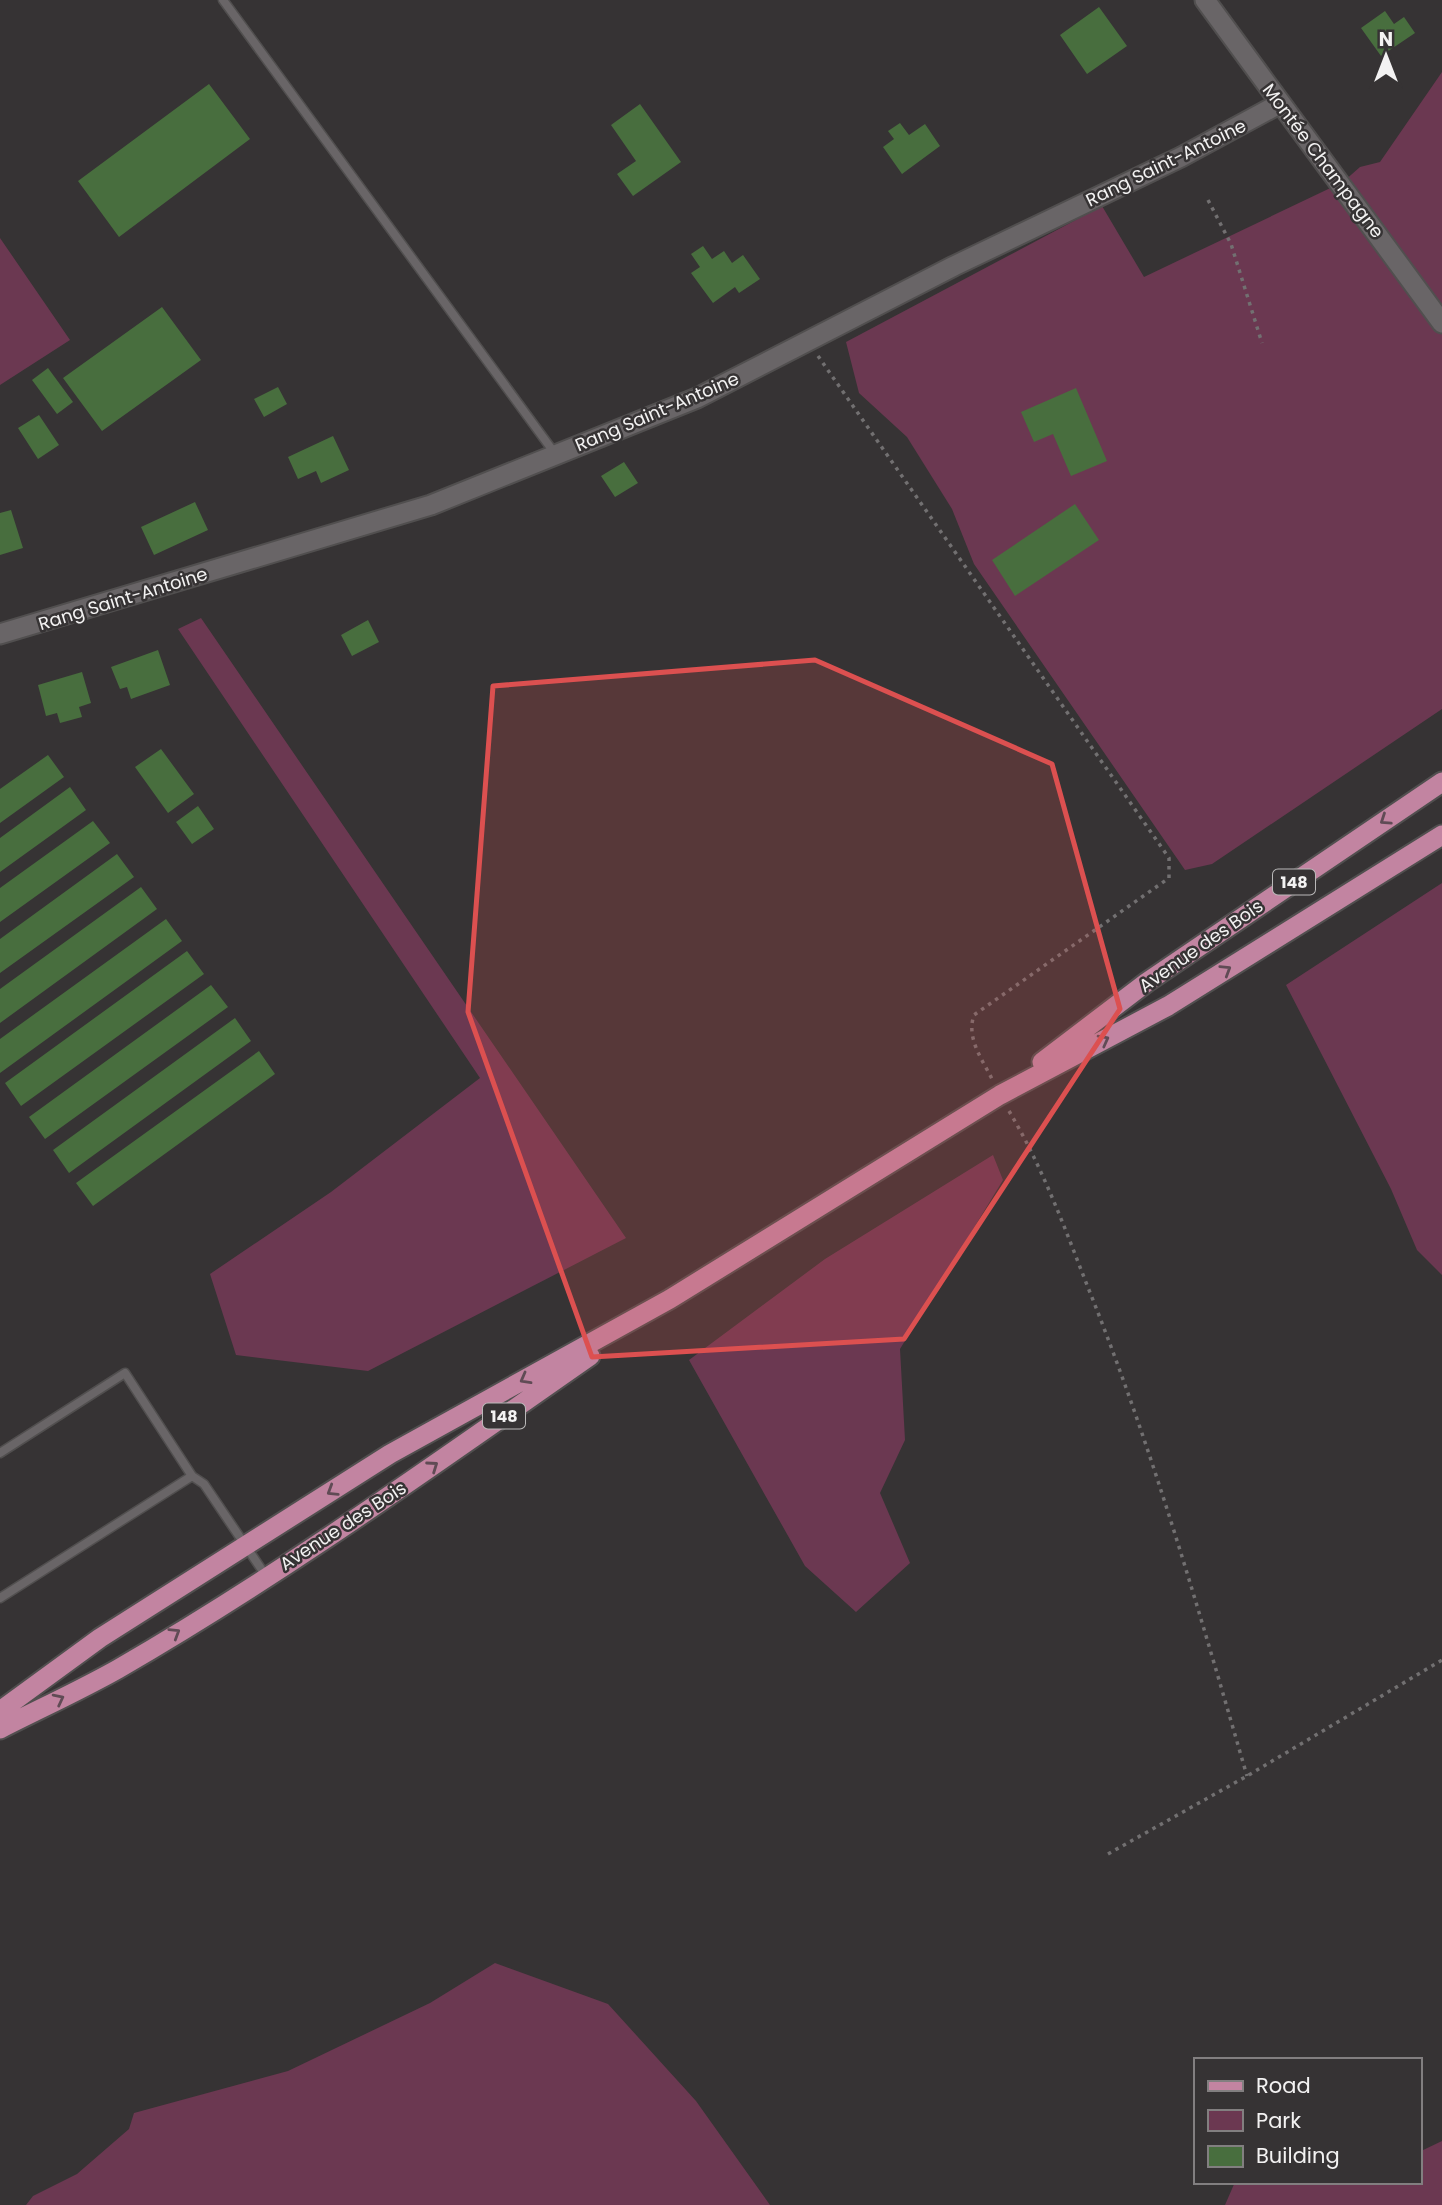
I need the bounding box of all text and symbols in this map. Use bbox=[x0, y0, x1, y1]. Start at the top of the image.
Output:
north arrow bbox=[1351, 21, 1421, 91]
text: N bbox=[1379, 26, 1393, 53]
street label: Montée Champagne bbox=[1257, 78, 1390, 243]
street label: Rang Saint-Antoine bbox=[1081, 113, 1250, 212]
street label: Rang Saint-Antoine bbox=[571, 366, 743, 457]
street label: Rang Saint-Antoine bbox=[35, 561, 210, 636]
one-way arrow bbox=[1380, 812, 1393, 825]
road number: 148 bbox=[1273, 870, 1315, 894]
street label: Avenue des Bois bbox=[1134, 893, 1268, 998]
one-way arrow bbox=[1218, 966, 1231, 979]
one-way arrow bbox=[1096, 1035, 1109, 1049]
one-way arrow bbox=[519, 1371, 532, 1384]
road number: 148 bbox=[483, 1404, 525, 1428]
one-way arrow bbox=[425, 1462, 438, 1474]
street label: Avenue des Bois bbox=[275, 1475, 411, 1576]
one-way arrow bbox=[327, 1482, 340, 1495]
one-way arrow bbox=[168, 1628, 181, 1641]
one-way arrow bbox=[52, 1694, 64, 1708]
legend bbox=[1194, 2058, 1421, 2184]
text: Road bbox=[1256, 2071, 1311, 2100]
text: Park bbox=[1256, 2106, 1301, 2135]
text: Building bbox=[1256, 2141, 1340, 2170]

